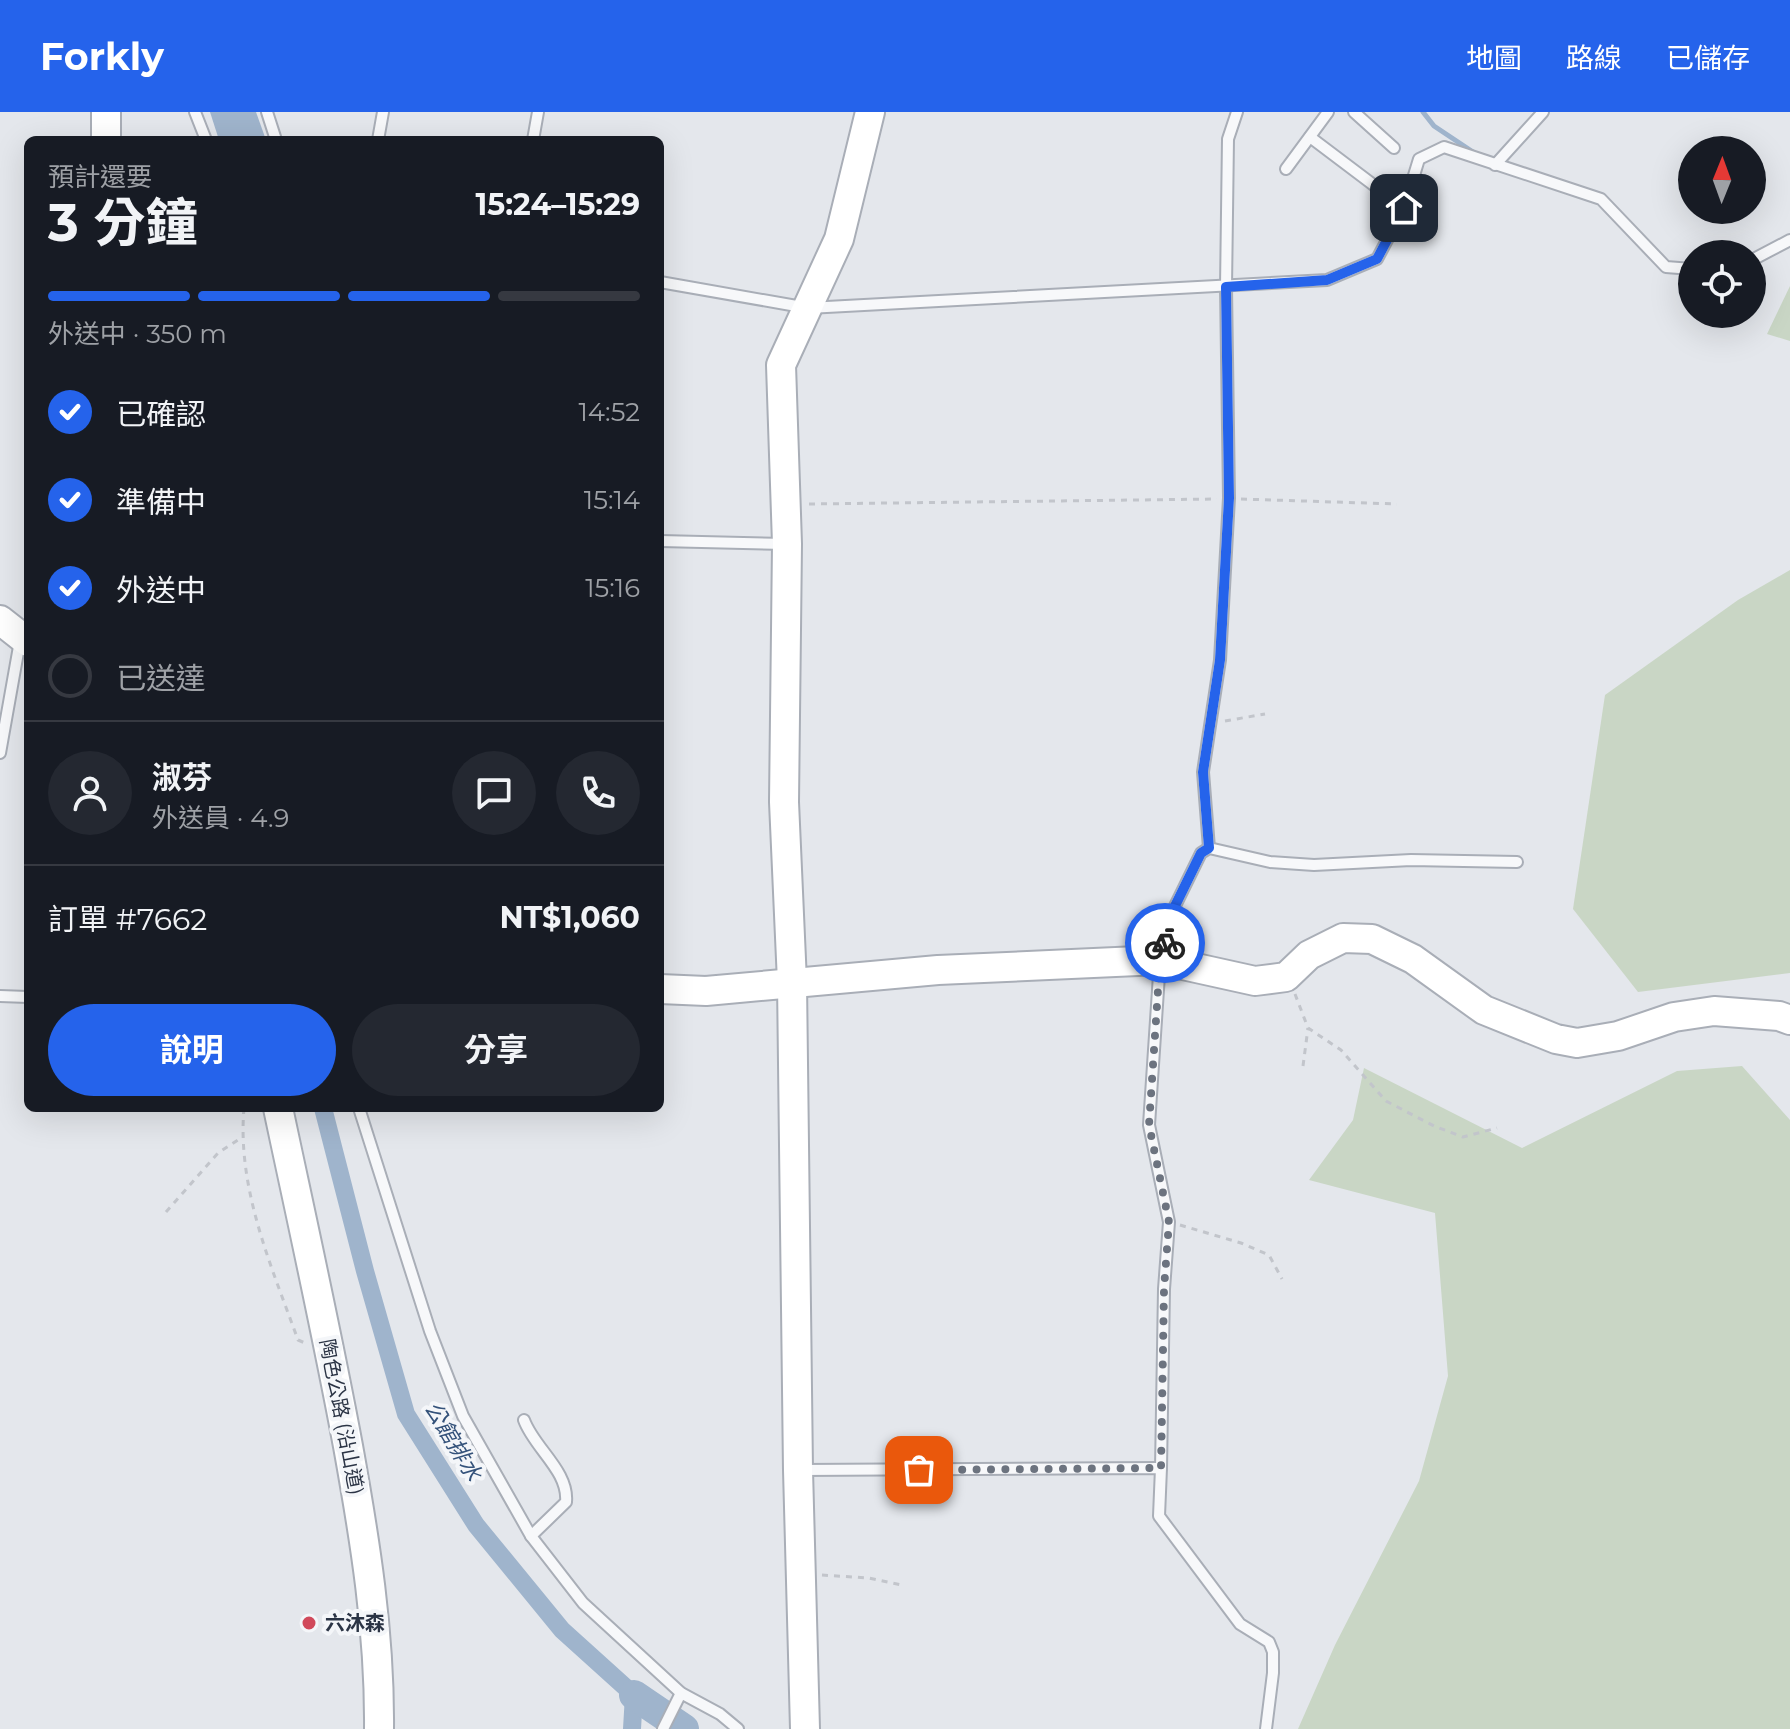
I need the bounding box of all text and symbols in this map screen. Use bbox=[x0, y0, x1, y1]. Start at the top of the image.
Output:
text: Forkly bbox=[40, 33, 164, 80]
text: 地圖 bbox=[1466, 41, 1522, 75]
text: 路線 bbox=[1566, 41, 1622, 75]
text: 已儲存 bbox=[1666, 41, 1750, 75]
north arrow bbox=[1678, 136, 1766, 224]
map controls bbox=[1678, 136, 1766, 328]
text: 預計還要 bbox=[48, 161, 152, 193]
pin bbox=[1370, 174, 1438, 242]
text: 15:24–15:29 bbox=[476, 186, 640, 223]
icon: home bbox=[1382, 186, 1426, 230]
text: 3 分鐘 bbox=[48, 191, 198, 254]
button: locate bbox=[1678, 240, 1766, 328]
text: 外送中 · 350 m bbox=[48, 318, 227, 350]
icon: check bbox=[48, 390, 92, 434]
text: 已確認 bbox=[116, 396, 206, 433]
text: 14:52 bbox=[578, 396, 640, 428]
icon: check bbox=[48, 478, 92, 522]
text: 準備中 bbox=[116, 484, 206, 521]
text: 15:14 bbox=[584, 484, 640, 516]
icon: check bbox=[48, 566, 92, 610]
text: 外送中 bbox=[116, 572, 206, 609]
text: 15:16 bbox=[585, 572, 640, 604]
text: 已送達 bbox=[116, 660, 206, 697]
button: person bbox=[48, 751, 132, 835]
button: chat bbox=[452, 751, 536, 835]
button: phone bbox=[556, 751, 640, 835]
text: 淑芬 bbox=[152, 759, 212, 796]
text: 外送員 · 4.9 bbox=[152, 802, 289, 834]
text: NT$1,060 bbox=[499, 899, 640, 936]
text: 訂單 #7662 bbox=[48, 901, 207, 938]
courier bbox=[1125, 903, 1205, 983]
icon: bike bbox=[1143, 921, 1187, 965]
button: 說明 bbox=[48, 1004, 336, 1096]
button: 分享 bbox=[352, 1004, 640, 1096]
street label: 陶色公路 (沿山道) bbox=[315, 1337, 369, 1497]
water label: 公館排水 bbox=[419, 1396, 488, 1487]
pin bbox=[885, 1436, 953, 1504]
icon: bag bbox=[897, 1448, 941, 1492]
place label: 六沐森 bbox=[325, 1611, 385, 1635]
marker: 六沐森 bbox=[300, 1614, 318, 1632]

